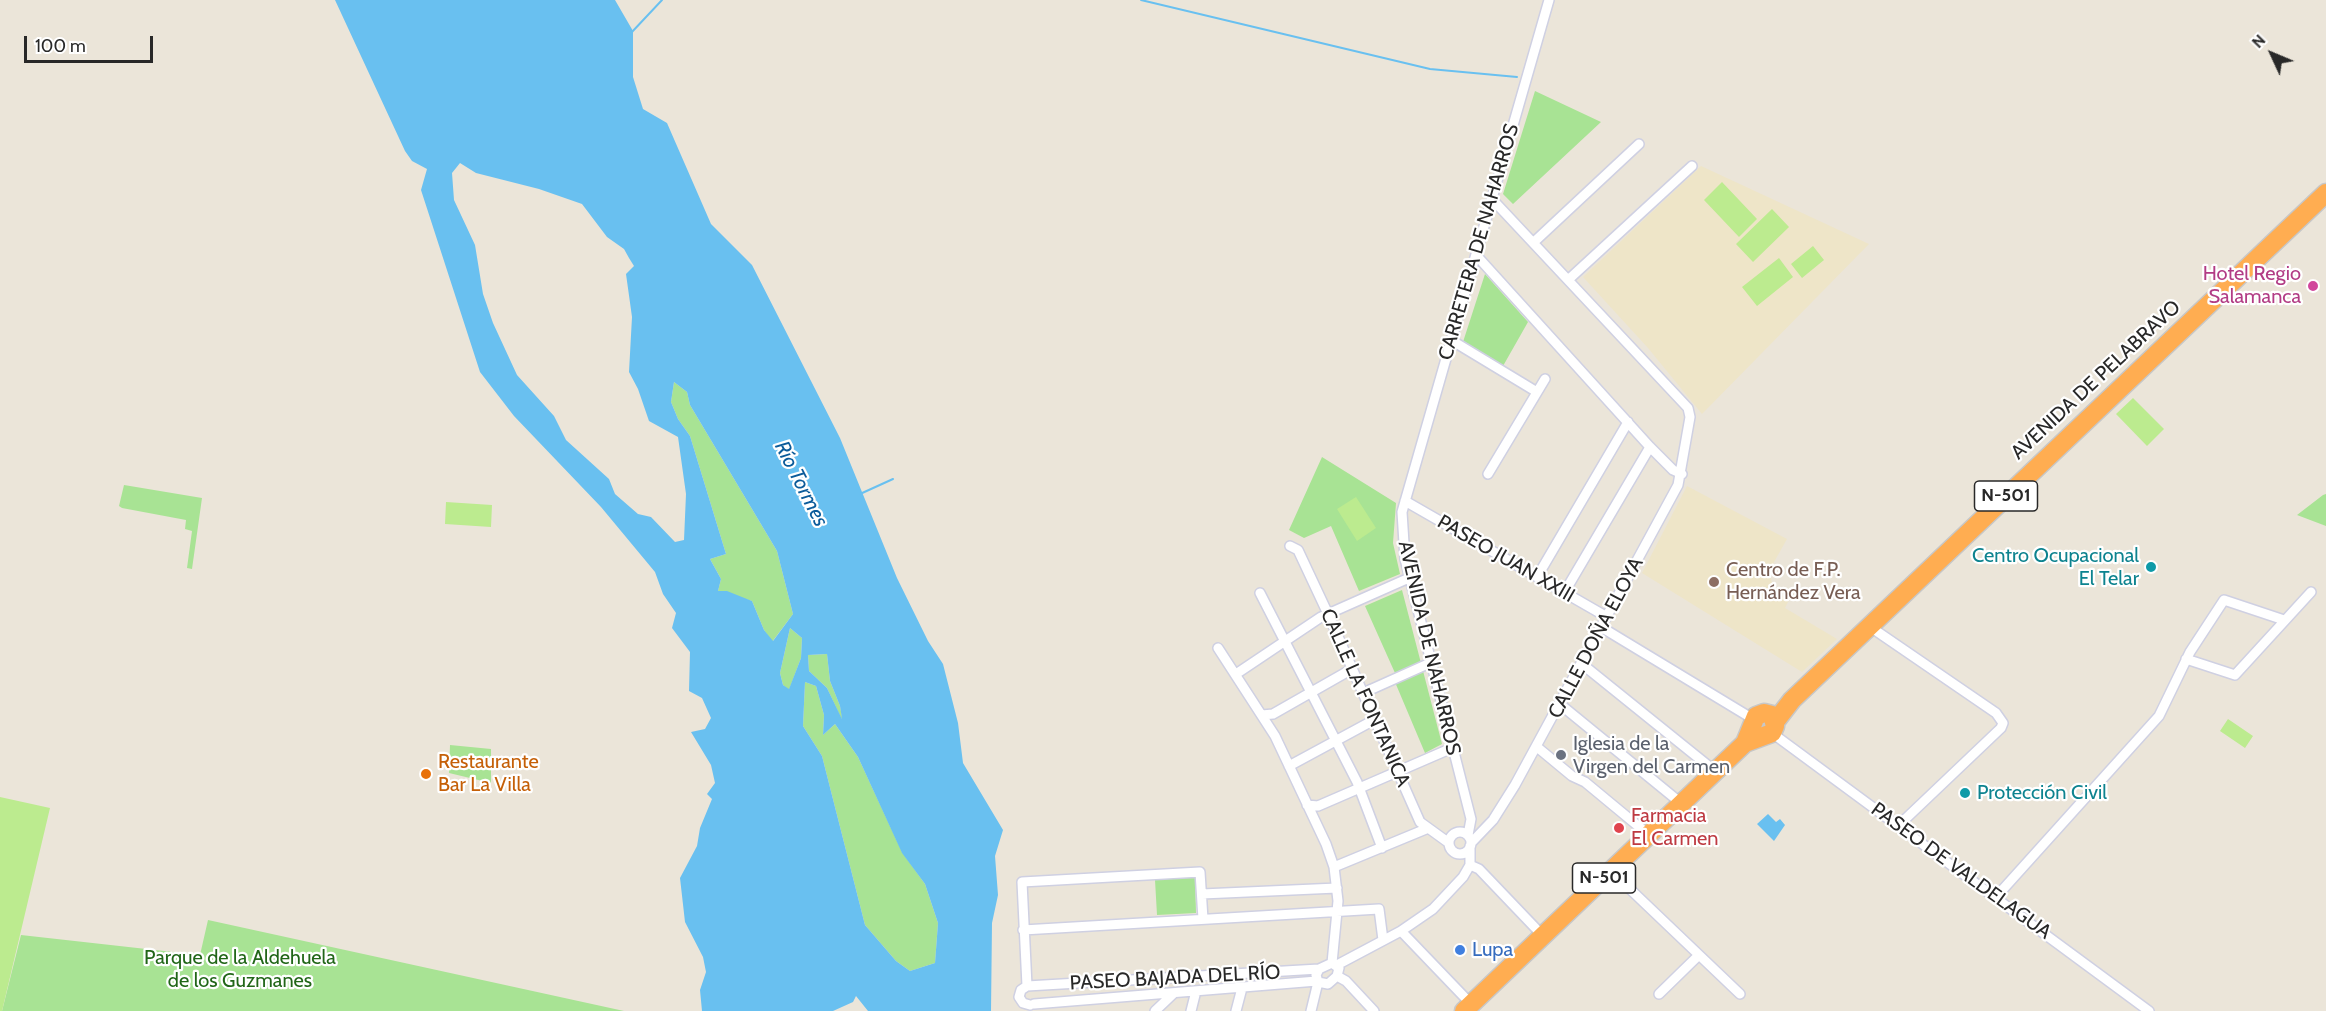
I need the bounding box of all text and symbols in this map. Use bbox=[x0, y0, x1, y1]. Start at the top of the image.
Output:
scale bar bbox=[27, 24, 156, 62]
north arrow bbox=[2242, 24, 2302, 84]
text: N bbox=[2248, 30, 2269, 52]
text: 100 m bbox=[35, 35, 86, 57]
street label: CARRETERA DE NAHARROS bbox=[1434, 121, 1524, 363]
place label: Hotel Regio Salamanca bbox=[2203, 262, 2301, 309]
marker: Hotel Regio Salamanca bbox=[2306, 279, 2320, 293]
street label: AVENIDA DE PELABRAVO bbox=[2006, 295, 2186, 465]
water label: Río Tormes bbox=[769, 437, 833, 531]
road number: N-501 bbox=[1974, 481, 2038, 511]
street label: PASEO JUAN XXIII bbox=[1433, 510, 1579, 608]
street label: AVENIDA DE NAHARROS bbox=[1393, 539, 1465, 757]
place label: Centro Ocupacional El Telar bbox=[1972, 544, 2139, 591]
street label: CALLE DOÑA ELOYA bbox=[1543, 553, 1649, 723]
place label: Centro de F.P. Hernández Vera bbox=[1726, 558, 1861, 605]
marker: Centro Ocupacional El Telar bbox=[2144, 560, 2158, 574]
marker: Centro de F.P. Hernández Vera bbox=[1707, 575, 1721, 589]
street label: CALLE LA FONTANICA bbox=[1315, 605, 1415, 791]
place label: Iglesia de la Virgen del Carmen bbox=[1573, 732, 1730, 779]
marker: Iglesia de la Virgen del Carmen bbox=[1554, 748, 1568, 762]
place label: Restaurante Bar La Villa bbox=[438, 750, 539, 797]
marker: Restaurante Bar La Villa bbox=[419, 767, 433, 781]
place label: Protección Civil bbox=[1977, 781, 2107, 805]
marker: Protección Civil bbox=[1958, 786, 1972, 800]
street label: PASEO DE VALDELAGUA bbox=[1866, 798, 2056, 944]
place label: Farmacia El Carmen bbox=[1631, 804, 1718, 851]
marker: Farmacia El Carmen bbox=[1612, 821, 1626, 835]
road number: N-501 bbox=[1572, 863, 1636, 893]
place label: Lupa bbox=[1472, 938, 1513, 962]
marker: Lupa bbox=[1453, 943, 1467, 957]
park label: Parque de la Aldehuela de los Guzmanes bbox=[144, 946, 336, 993]
street label: PASEO BAJADA DEL RÍO bbox=[1069, 960, 1281, 996]

